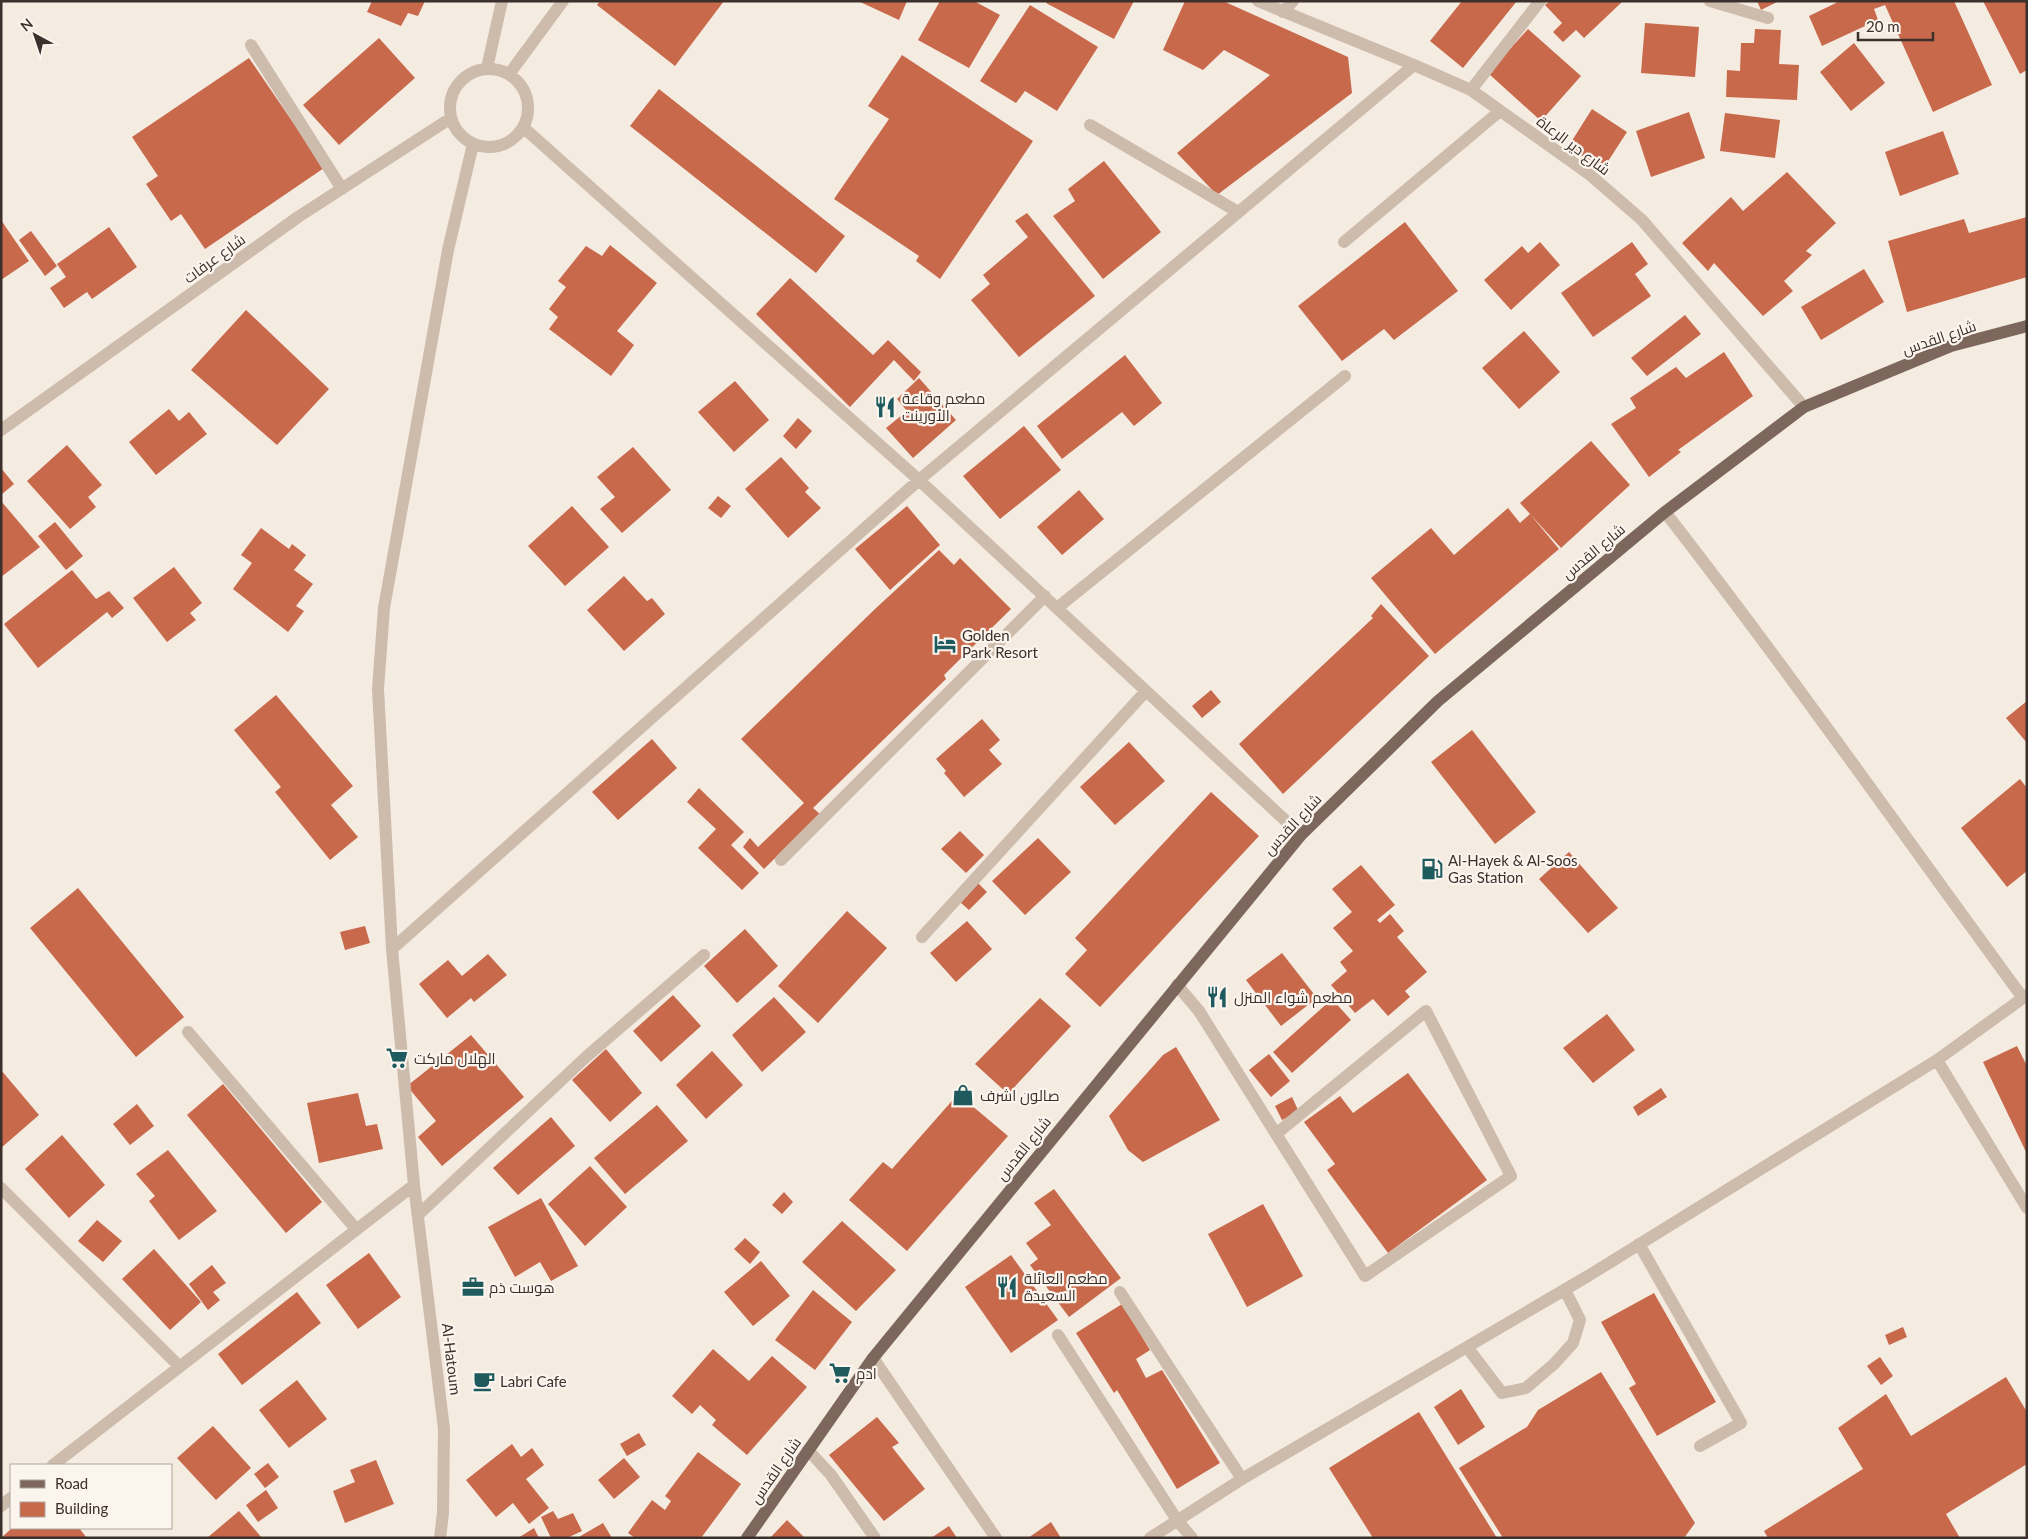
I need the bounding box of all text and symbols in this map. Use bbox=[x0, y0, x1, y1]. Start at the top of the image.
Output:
north arrow bbox=[10, 10, 60, 60]
scale bar bbox=[1858, 10, 1933, 42]
text: N bbox=[17, 15, 36, 35]
text: 20 m bbox=[1866, 17, 1900, 35]
street label: شارع دير الرعاة bbox=[1532, 112, 1614, 181]
street label: شارع عرفات bbox=[180, 230, 250, 289]
street label: شارع القدس bbox=[1900, 316, 1979, 361]
place label: مطعم وقاعة الأورينت bbox=[902, 389, 985, 425]
restaurant icon: مطعم وقاعة الأورينت bbox=[872, 394, 898, 420]
street label: شارع القدس bbox=[1558, 519, 1630, 585]
place label: Golden Park Resort bbox=[962, 626, 1038, 661]
hotel icon: Golden Park Resort bbox=[932, 631, 958, 657]
street label: شارع القدس bbox=[1259, 790, 1327, 860]
place label: Al-Hayek & Al-Soos Gas Station bbox=[1448, 851, 1578, 886]
fuel station icon: Al-Hayek & Al-Soos Gas Station bbox=[1419, 856, 1445, 882]
restaurant icon: مطعم شواء المنزل bbox=[1204, 984, 1230, 1010]
place label: مطعم شواء المنزل bbox=[1234, 988, 1352, 1008]
supermarket icon: الهلال ماركت bbox=[384, 1045, 410, 1071]
place label: الهلال ماركت bbox=[414, 1049, 496, 1069]
shop icon: صالون اشرف bbox=[950, 1082, 976, 1108]
place label: صالون اشرف bbox=[980, 1086, 1060, 1106]
street label: شارع القدس bbox=[992, 1112, 1057, 1185]
place label: مطعم العائلة السعيدة bbox=[1024, 1269, 1108, 1304]
office icon: هوست ذم bbox=[460, 1274, 486, 1300]
restaurant icon: مطعم العائلة السعيدة bbox=[994, 1274, 1020, 1300]
place label: هوست ذم bbox=[489, 1278, 555, 1298]
street label: Al-Hatoum bbox=[439, 1322, 465, 1396]
supermarket icon: ادم bbox=[827, 1360, 853, 1386]
place label: ادم bbox=[856, 1364, 877, 1384]
cafe icon: Labri Cafe bbox=[471, 1368, 497, 1394]
place label: Labri Cafe bbox=[500, 1372, 567, 1390]
street label: شارع القدس bbox=[746, 1433, 807, 1508]
legend bbox=[10, 1464, 172, 1529]
text: Road bbox=[55, 1474, 88, 1492]
text: Building bbox=[55, 1499, 108, 1517]

